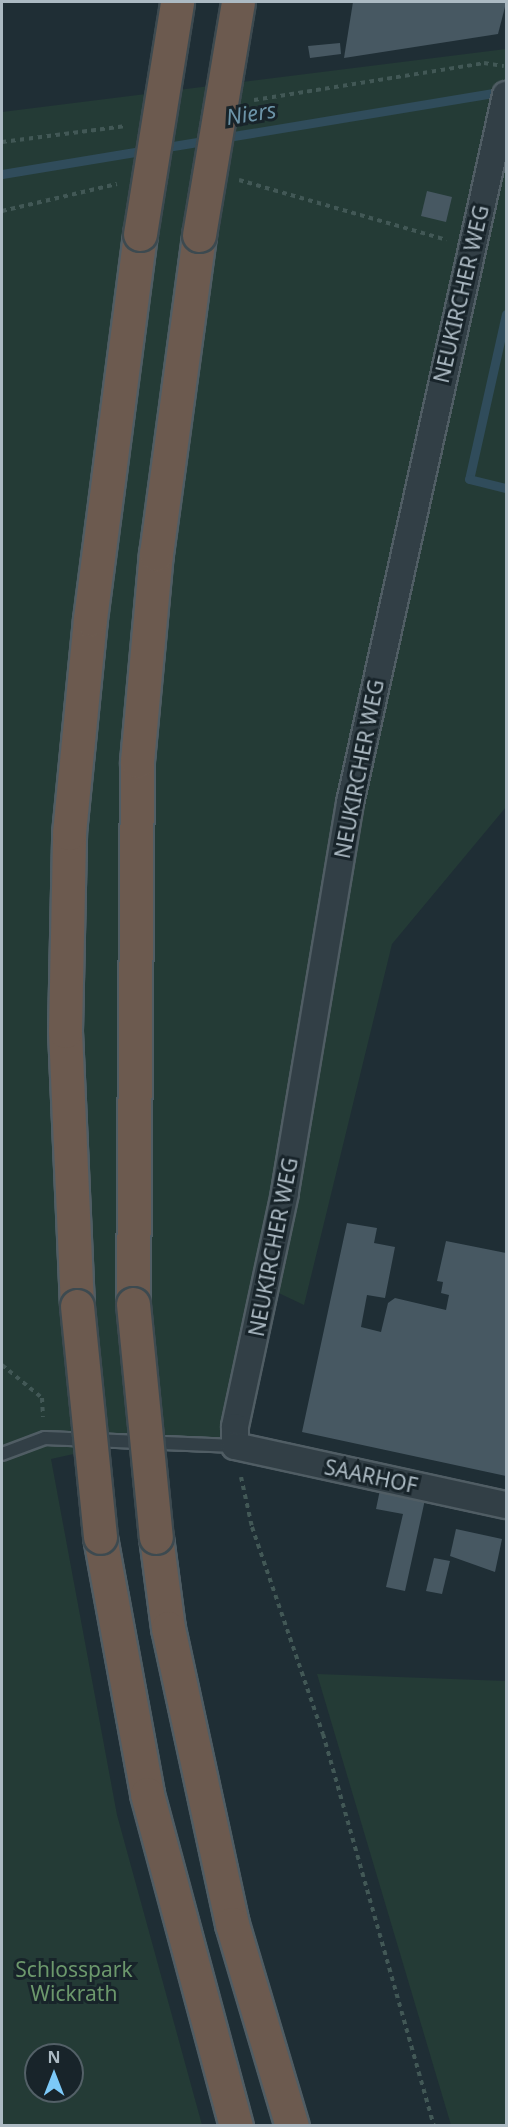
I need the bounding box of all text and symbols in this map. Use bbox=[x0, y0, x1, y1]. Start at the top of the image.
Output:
water label: Niers bbox=[224, 96, 278, 130]
street label: NEUKIRCHER WEG bbox=[428, 203, 494, 385]
street label: NEUKIRCHER WEG bbox=[329, 677, 389, 861]
street label: NEUKIRCHER WEG bbox=[243, 1155, 303, 1339]
street label: SAARHOF bbox=[322, 1454, 420, 1498]
park label: Schlosspark Wickrath bbox=[15, 1956, 133, 2006]
north arrow bbox=[24, 2043, 84, 2103]
text: N bbox=[47, 2046, 61, 2068]

